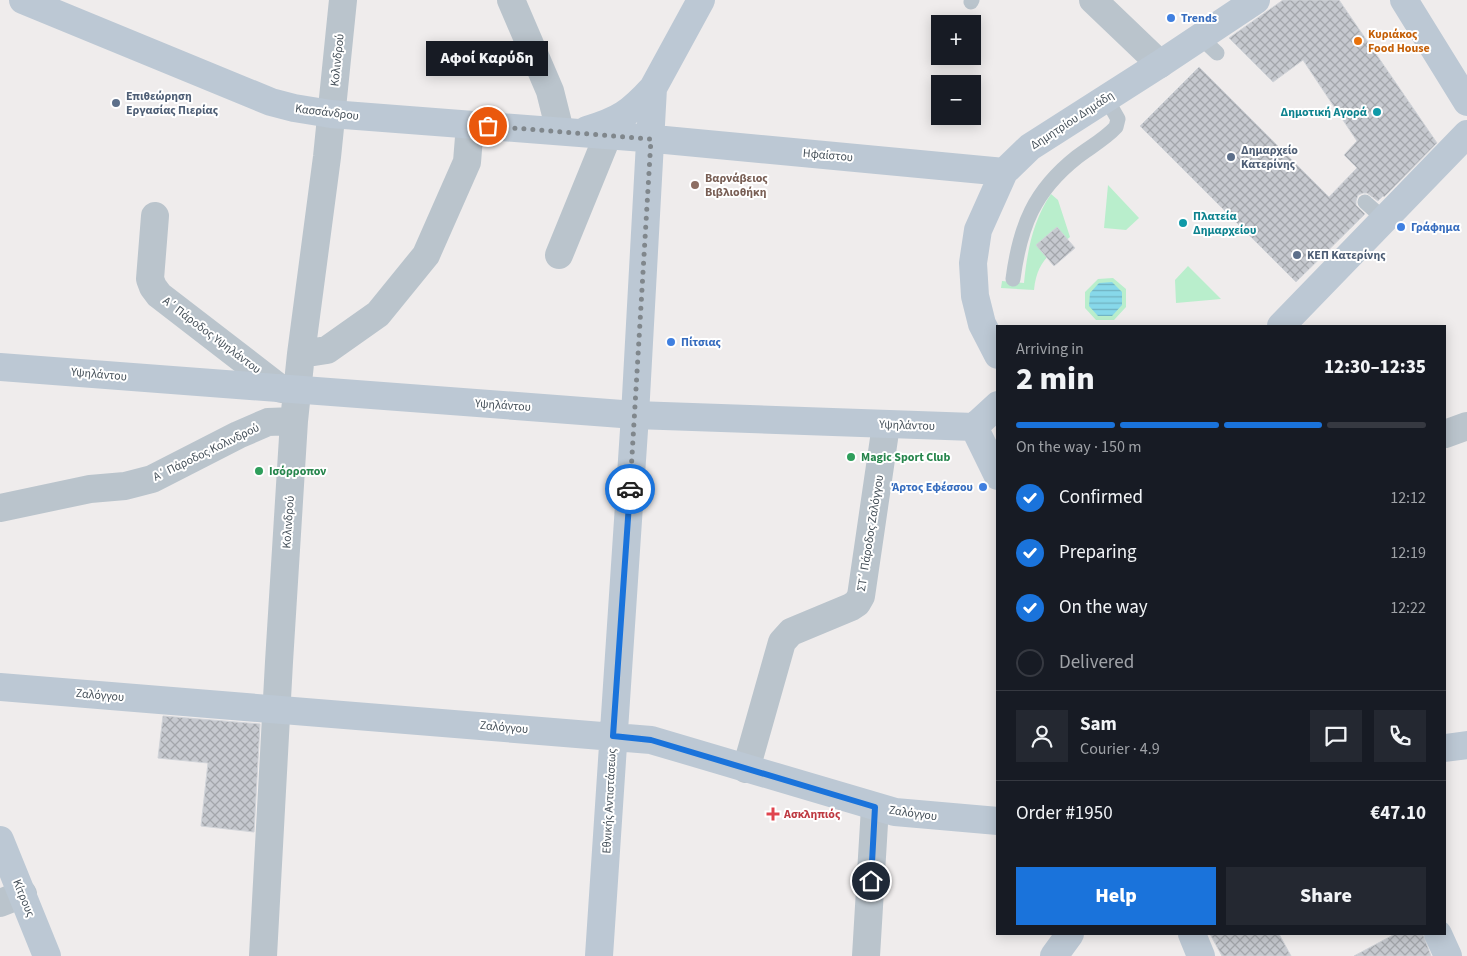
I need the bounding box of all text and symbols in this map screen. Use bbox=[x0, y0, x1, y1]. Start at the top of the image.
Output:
place label: Trends bbox=[1181, 10, 1217, 27]
marker: Trends bbox=[1165, 12, 1177, 24]
map controls bbox=[931, 15, 981, 125]
button: + bbox=[931, 15, 981, 65]
place label: Κυριάκος Food House bbox=[1368, 26, 1430, 57]
street label: Κολινδρού bbox=[326, 33, 349, 87]
marker: Κυριάκος Food House bbox=[1352, 35, 1364, 47]
callout: Αφοί Καρύδη bbox=[427, 41, 549, 76]
text: Αφοί Καρύδη bbox=[440, 47, 534, 69]
button: − bbox=[931, 75, 981, 125]
street label: Δημητρίου Δημάδη bbox=[1027, 87, 1117, 154]
place label: Επιθεώρηση Εργασίας Πιερίας bbox=[126, 88, 219, 119]
marker: Επιθεώρηση Εργασίας Πιερίας bbox=[110, 97, 122, 109]
street label: Κασσάνδρου bbox=[294, 100, 360, 125]
place label: Δημοτική Αγορά bbox=[1281, 104, 1368, 121]
pin bbox=[467, 105, 509, 147]
marker: Δημοτική Αγορά bbox=[1371, 106, 1383, 118]
icon: bag bbox=[474, 112, 502, 140]
place label: Δημαρχείο Κατερίνης bbox=[1241, 142, 1298, 173]
street label: Ηφαίστου bbox=[802, 145, 854, 166]
marker: Δημαρχείο Κατερίνης bbox=[1225, 151, 1237, 163]
place label: Βαρνάβειος Βιβλιοθήκη bbox=[705, 170, 768, 201]
marker: Βαρνάβειος Βιβλιοθήκη bbox=[689, 179, 701, 191]
place label: Πλατεία Δημαρχείου bbox=[1193, 208, 1256, 239]
marker: Πλατεία Δημαρχείου bbox=[1177, 217, 1189, 229]
place label: Γράφημα bbox=[1411, 219, 1461, 236]
marker: Γράφημα bbox=[1395, 221, 1407, 233]
place label: ΚΕΠ Κατερίνης bbox=[1307, 247, 1386, 264]
marker: ΚΕΠ Κατερίνης bbox=[1291, 249, 1303, 261]
street label: Α΄ Πάροδος Υψηλάντου bbox=[159, 293, 264, 378]
place label: Πίτσιας bbox=[681, 334, 722, 351]
marker: Πίτσιας bbox=[665, 336, 677, 348]
text: Arriving in bbox=[1016, 338, 1084, 360]
text: 12:30–12:35 bbox=[1324, 354, 1426, 381]
text: 2 min bbox=[1016, 356, 1095, 402]
street label: Υψηλάντου bbox=[69, 364, 128, 385]
street label: Υψηλάντου bbox=[473, 395, 531, 416]
street label: Υψηλάντου bbox=[878, 416, 935, 435]
street label: Α΄ Πάροδος Κολινδρού bbox=[150, 419, 262, 486]
text: On the way · 150 m bbox=[1016, 436, 1141, 458]
place label: Magic Sport Club bbox=[861, 449, 950, 466]
marker: Magic Sport Club bbox=[845, 451, 857, 463]
place label: Ισόρροπον bbox=[269, 463, 327, 480]
courier bbox=[605, 464, 655, 514]
marker: Ισόρροπον bbox=[253, 465, 265, 477]
street label: ΣΤ΄ Πάροδος Ζαλόγγου bbox=[853, 474, 888, 593]
icon: car bbox=[616, 475, 644, 503]
place label: Άρτος Εφέσσου bbox=[892, 479, 973, 496]
marker: Άρτος Εφέσσου bbox=[977, 481, 989, 493]
icon: check bbox=[1016, 484, 1044, 512]
text: Confirmed bbox=[1059, 484, 1143, 511]
text: 12:12 bbox=[1390, 487, 1426, 509]
street label: Κολινδρού bbox=[278, 495, 299, 549]
icon: check bbox=[1016, 539, 1044, 567]
text: Preparing bbox=[1059, 539, 1137, 566]
text: 12:19 bbox=[1390, 542, 1426, 564]
icon: check bbox=[1016, 594, 1044, 622]
text: On the way bbox=[1059, 594, 1148, 621]
text: 12:22 bbox=[1390, 597, 1426, 619]
text: Delivered bbox=[1059, 649, 1134, 676]
street label: Ζαλόγγου bbox=[75, 685, 125, 706]
button: person bbox=[1016, 710, 1068, 762]
button: chat bbox=[1310, 710, 1362, 762]
button: phone bbox=[1374, 710, 1426, 762]
text: Sam bbox=[1080, 711, 1117, 738]
street label: Ζαλόγγου bbox=[479, 717, 529, 738]
text: Courier · 4.9 bbox=[1080, 738, 1160, 760]
street label: Εθνικής Αντιστάσεως bbox=[598, 748, 621, 854]
text: Order #1950 bbox=[1016, 800, 1113, 827]
text: €47.10 bbox=[1370, 800, 1426, 827]
street label: Ζαλόγγου bbox=[888, 802, 938, 825]
place label: Ασκληπιός bbox=[783, 806, 841, 823]
marker: Ασκληπιός bbox=[766, 807, 780, 821]
pin bbox=[850, 860, 892, 902]
icon: home bbox=[857, 867, 885, 895]
button: Help bbox=[1016, 867, 1216, 925]
button: Share bbox=[1226, 867, 1426, 925]
street label: Κίτρους bbox=[8, 877, 39, 920]

